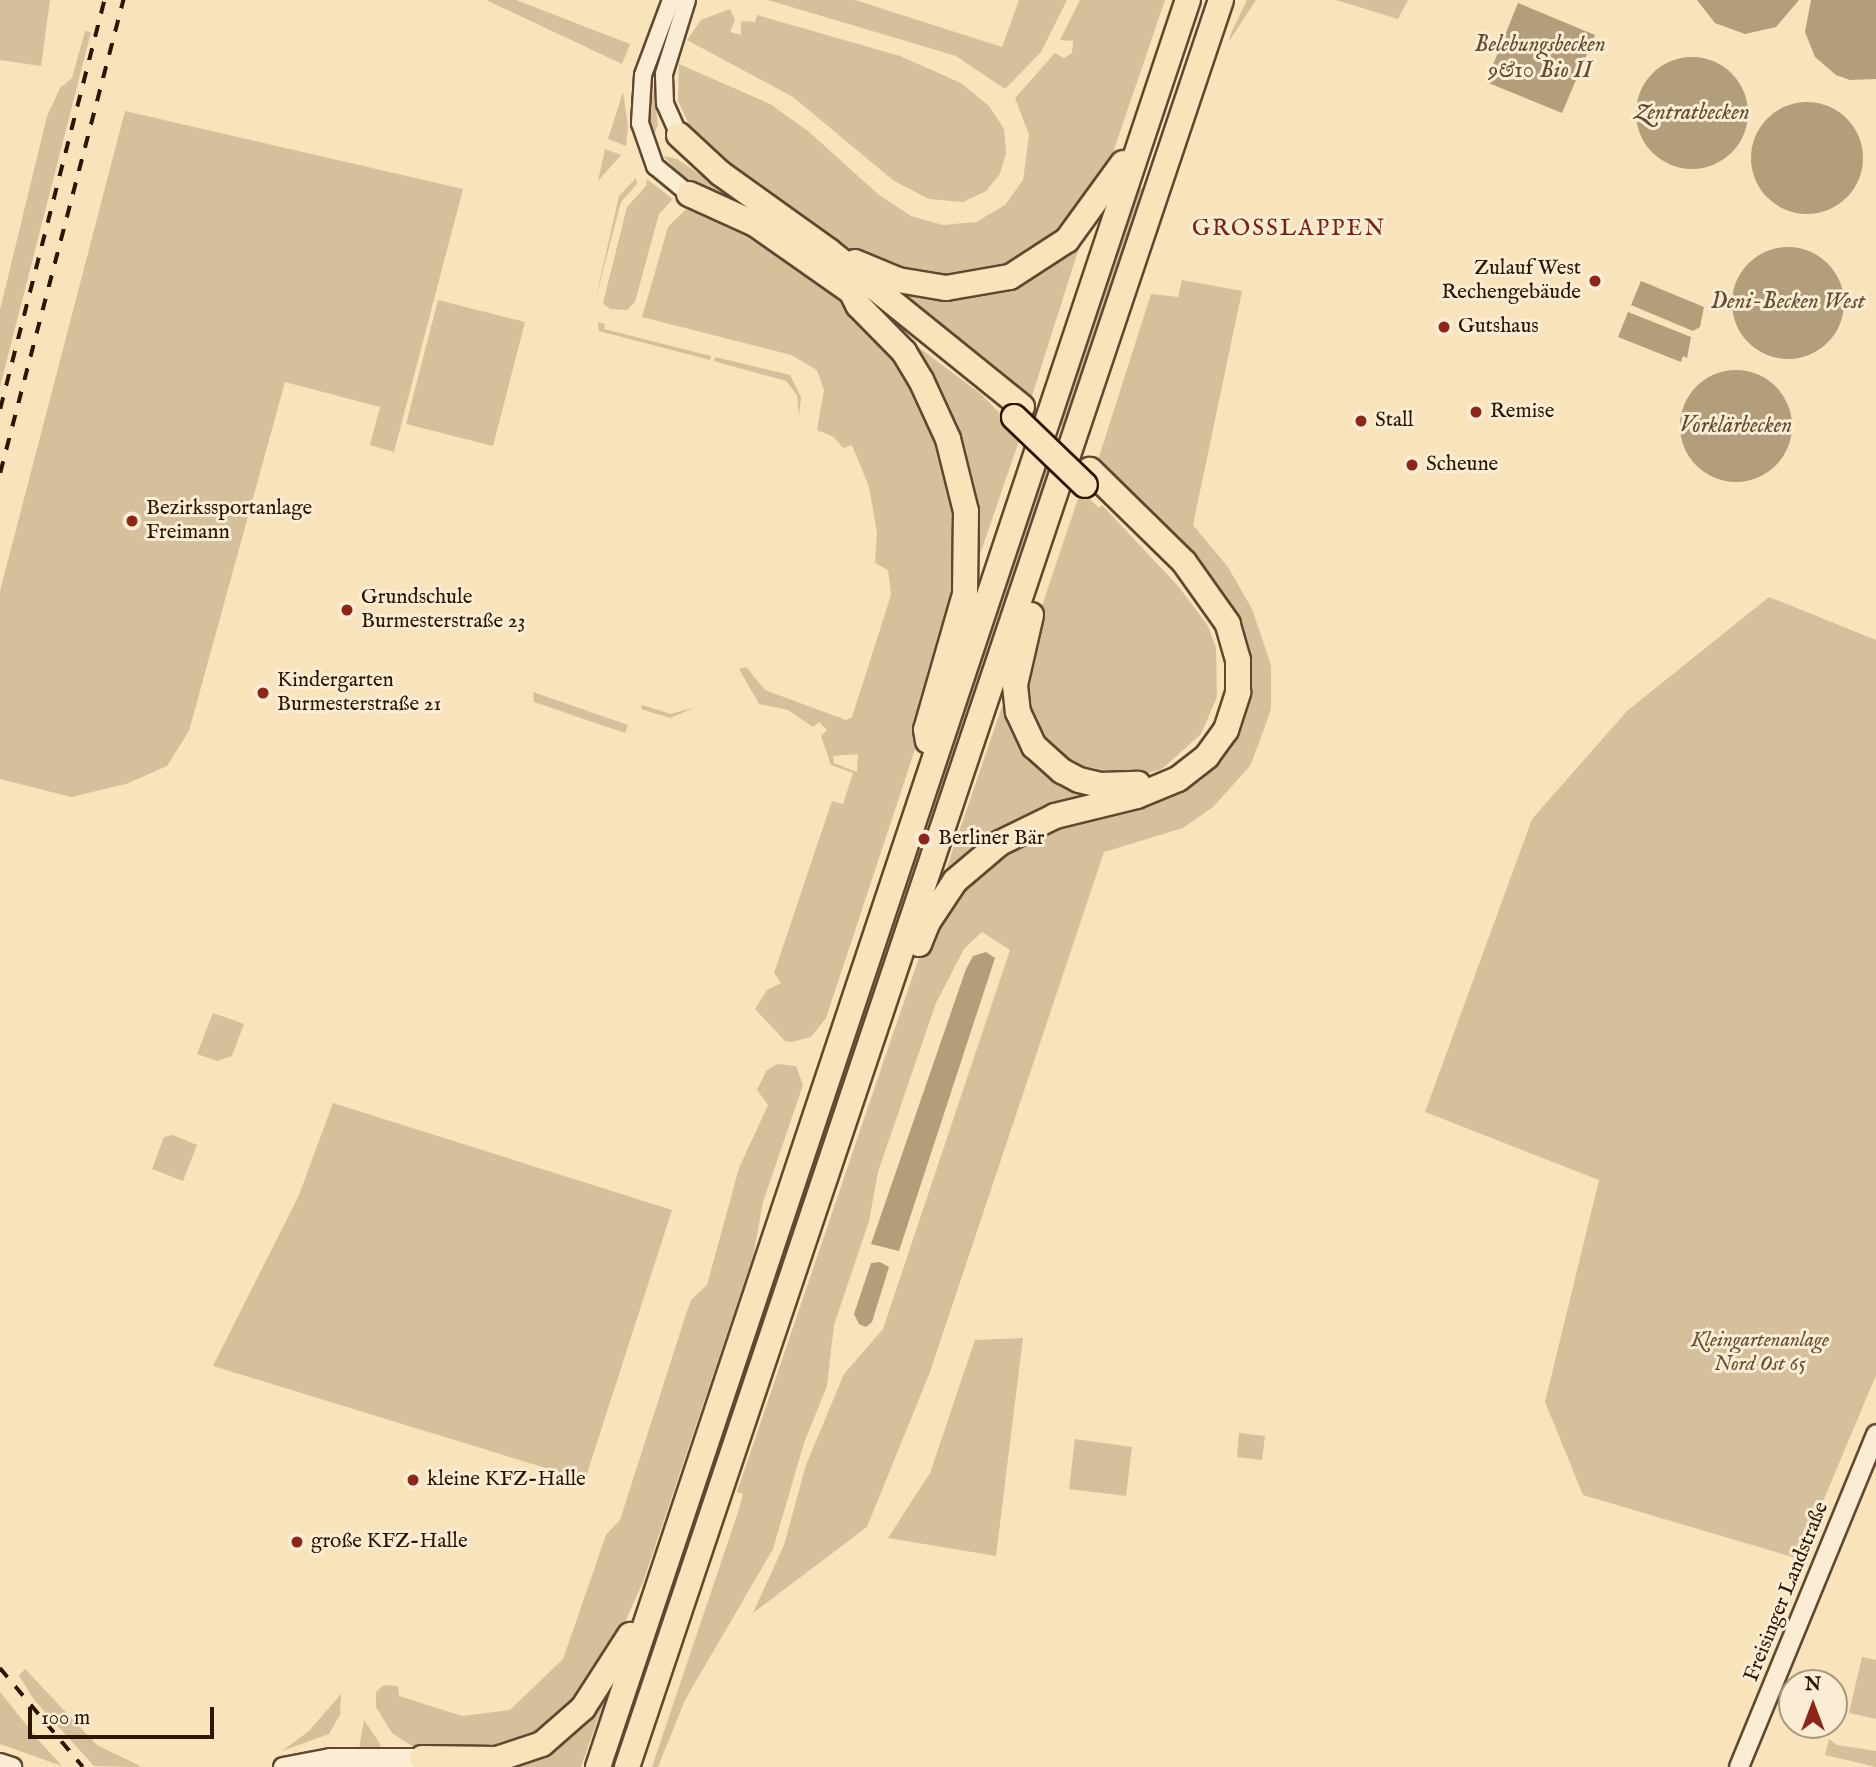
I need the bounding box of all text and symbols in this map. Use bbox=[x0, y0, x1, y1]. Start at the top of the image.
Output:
water label: Belebungsbecken 9&10 Bio II bbox=[1474, 31, 1606, 85]
water label: Zentratbecken bbox=[1634, 99, 1750, 127]
district label: GROSSLAPPEN bbox=[1193, 215, 1385, 243]
place label: Zulauf West Rechengebäude bbox=[1441, 256, 1581, 306]
marker: Zulauf West Rechengebäude bbox=[1587, 273, 1603, 289]
water label: Deni-Becken West bbox=[1711, 288, 1865, 316]
place label: Gutshaus bbox=[1458, 314, 1539, 340]
marker: Gutshaus bbox=[1436, 319, 1452, 335]
place label: Remise bbox=[1490, 399, 1554, 425]
marker: Remise bbox=[1468, 404, 1484, 420]
place label: Stall bbox=[1375, 408, 1414, 434]
water label: Vorklärbecken bbox=[1680, 412, 1792, 440]
marker: Stall bbox=[1353, 413, 1369, 429]
place label: Scheune bbox=[1426, 452, 1498, 478]
marker: Scheune bbox=[1404, 457, 1420, 473]
place label: Bezirkssportanlage Freimann bbox=[146, 496, 312, 546]
marker: Bezirkssportanlage Freimann bbox=[124, 513, 140, 529]
place label: Grundschule Burmesterstraße 23 bbox=[361, 585, 525, 635]
marker: Grundschule Burmesterstraße 23 bbox=[339, 602, 355, 618]
place label: Kindergarten Burmesterstraße 21 bbox=[277, 668, 441, 718]
marker: Kindergarten Burmesterstraße 21 bbox=[255, 685, 271, 701]
place label: Berliner Bär bbox=[938, 826, 1044, 852]
marker: Berliner Bär bbox=[916, 831, 932, 847]
park label: Kleingartenanlage Nord Ost 65 bbox=[1691, 1328, 1829, 1378]
place label: kleine KFZ-Halle bbox=[427, 1467, 586, 1493]
marker: kleine KFZ-Halle bbox=[405, 1472, 421, 1488]
street label: Freisinger Landstraße bbox=[1739, 1498, 1835, 1686]
place label: große KFZ-Halle bbox=[311, 1529, 468, 1555]
marker: große KFZ-Halle bbox=[289, 1534, 305, 1550]
north arrow bbox=[1778, 1669, 1848, 1739]
text: N bbox=[1805, 1673, 1821, 1697]
scale bar bbox=[32, 1694, 217, 1738]
text: 100 m bbox=[41, 1705, 90, 1732]

